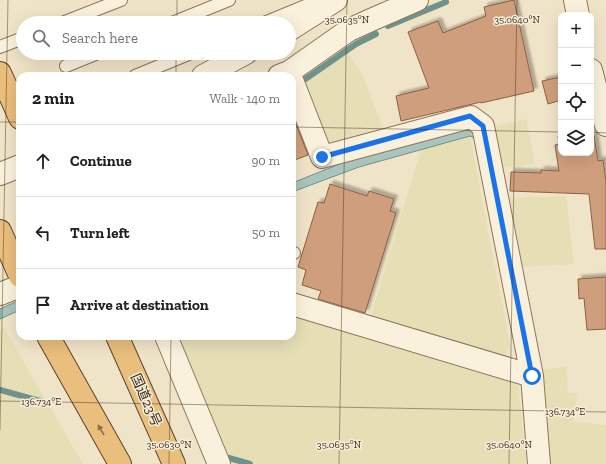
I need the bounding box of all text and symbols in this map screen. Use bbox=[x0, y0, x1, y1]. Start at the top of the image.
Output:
map controls bbox=[558, 12, 594, 156]
button: + bbox=[558, 12, 594, 48]
text: 35.0635°N bbox=[325, 14, 370, 26]
text: 35.0640°N bbox=[494, 14, 540, 26]
search box bbox=[16, 16, 296, 60]
icon: search bbox=[30, 27, 52, 49]
text: Search here bbox=[62, 29, 138, 47]
button: − bbox=[558, 48, 594, 84]
button: locate bbox=[558, 84, 594, 120]
text: 2 min bbox=[32, 88, 74, 108]
text: Walk · 140 m bbox=[210, 91, 280, 106]
button: layers bbox=[558, 120, 594, 156]
route end bbox=[313, 148, 331, 166]
icon: ahead bbox=[32, 150, 54, 172]
text: Continue bbox=[70, 152, 132, 170]
text: 90 m bbox=[251, 153, 280, 168]
icon: left bbox=[32, 222, 54, 244]
text: Turn left bbox=[70, 224, 130, 242]
text: 50 m bbox=[252, 225, 280, 240]
icon: arrive bbox=[32, 294, 54, 316]
text: Arrive at destination bbox=[70, 296, 209, 314]
route start bbox=[523, 367, 541, 385]
street label: 国道23号 bbox=[127, 371, 165, 429]
text: 136.734°E bbox=[21, 396, 61, 408]
text: 136.734°E bbox=[545, 406, 585, 418]
one-way arrow bbox=[98, 424, 105, 436]
text: 35.0630°N bbox=[146, 439, 192, 451]
text: 35.0635°N bbox=[317, 439, 362, 451]
text: 35.0640°N bbox=[486, 439, 532, 451]

